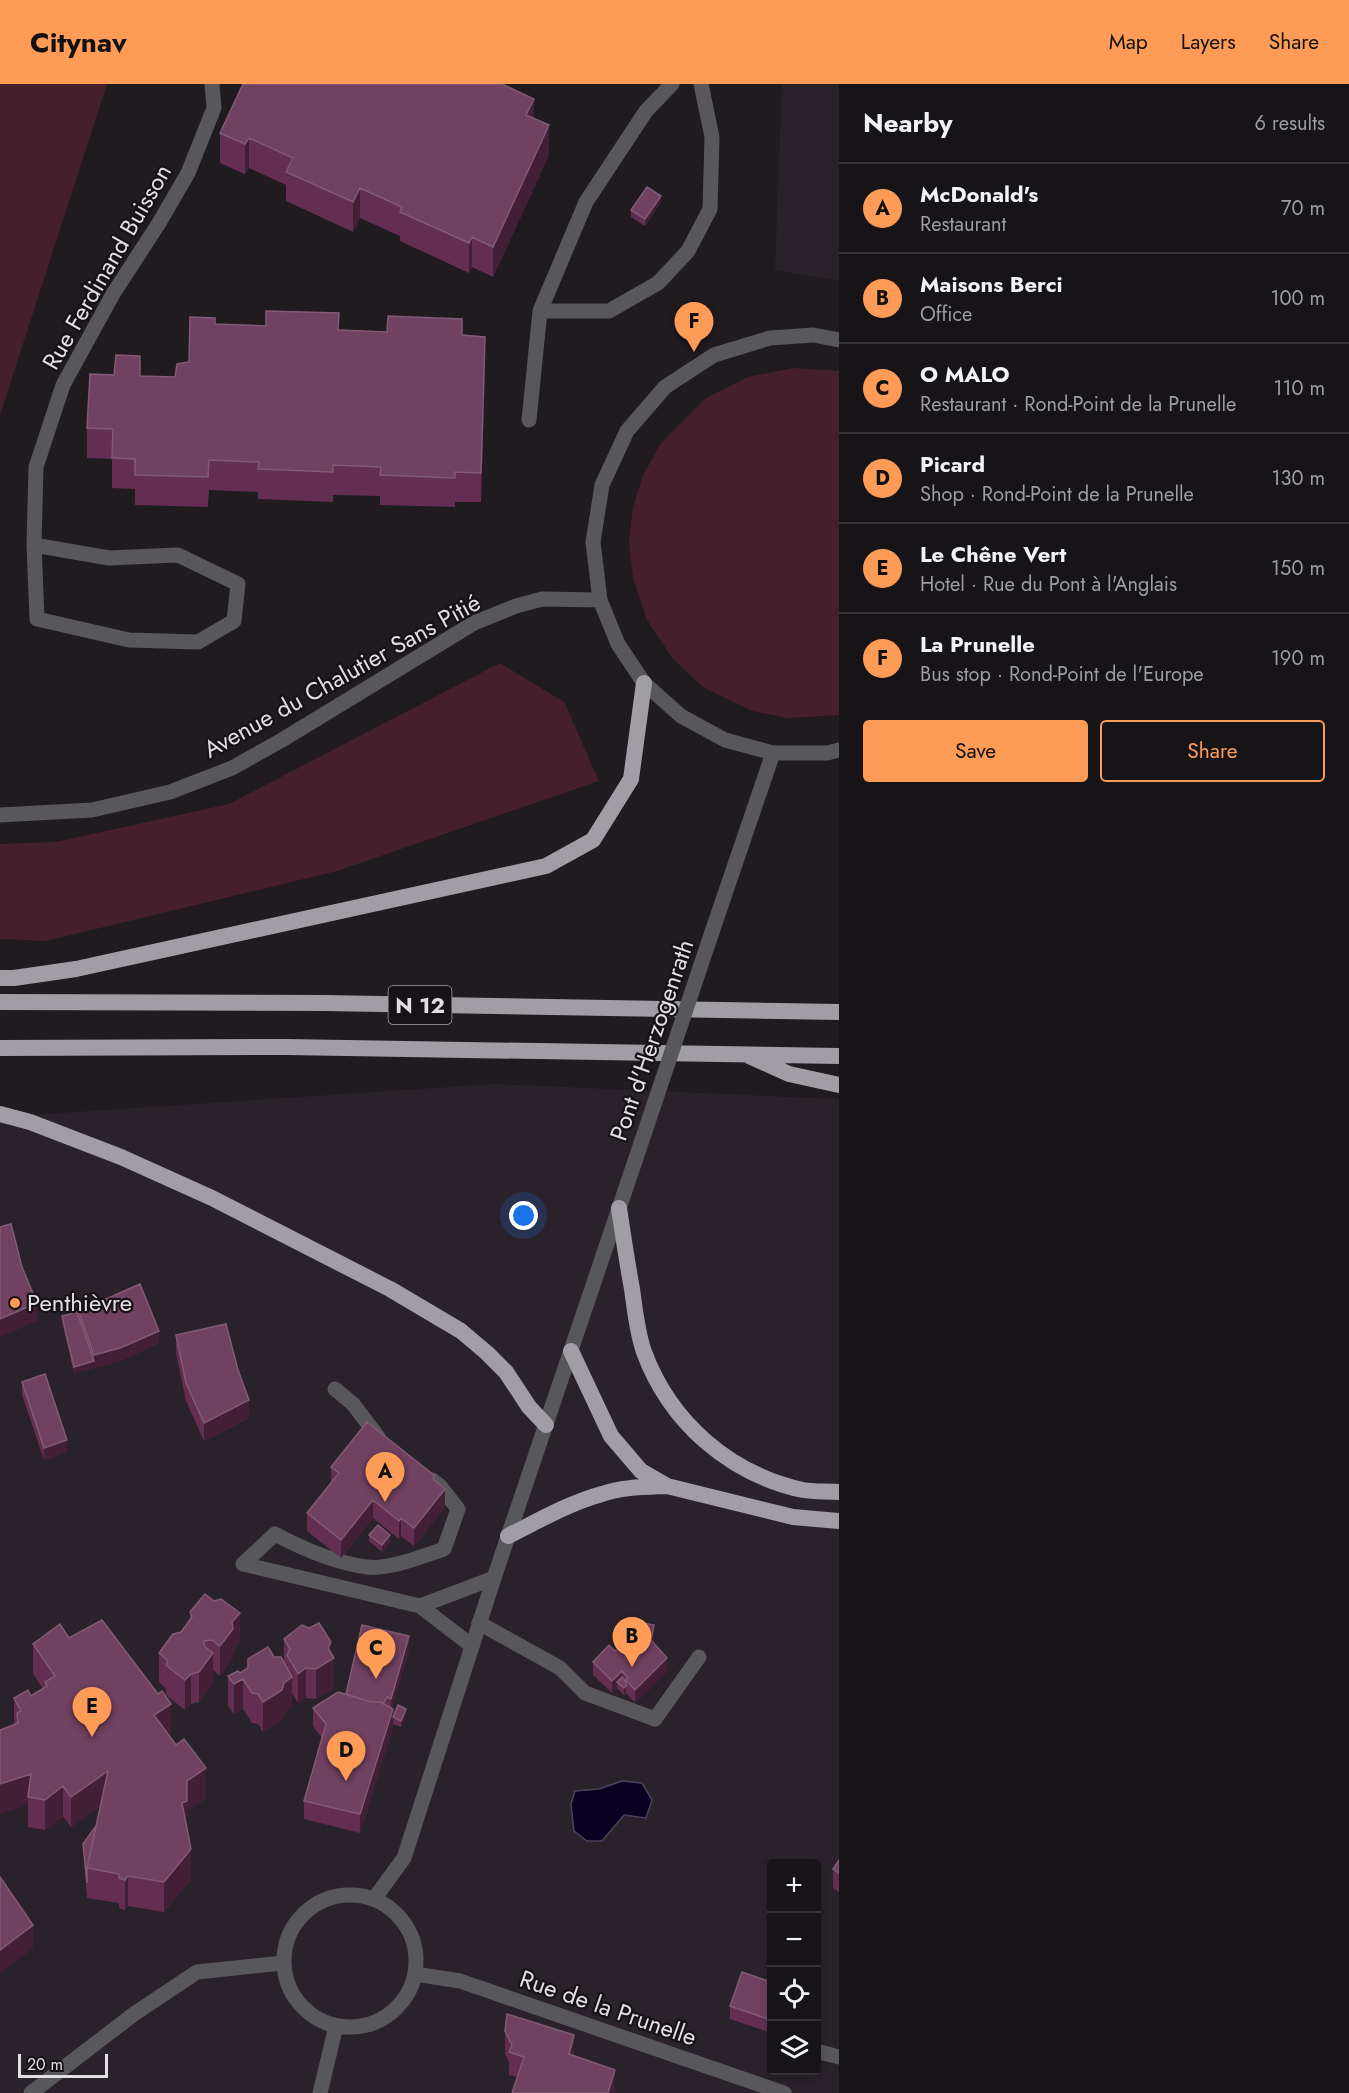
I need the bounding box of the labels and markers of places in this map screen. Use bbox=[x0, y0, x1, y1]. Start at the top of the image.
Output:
pin: F bbox=[674, 302, 714, 352]
place label: Penthièvre bbox=[27, 1285, 132, 1320]
marker: Penthièvre bbox=[8, 1296, 22, 1310]
pin: A bbox=[366, 1452, 404, 1502]
pin: B bbox=[612, 1618, 652, 1667]
pin: C bbox=[356, 1630, 395, 1679]
pin: E bbox=[72, 1688, 112, 1737]
pin: D bbox=[326, 1732, 366, 1781]

